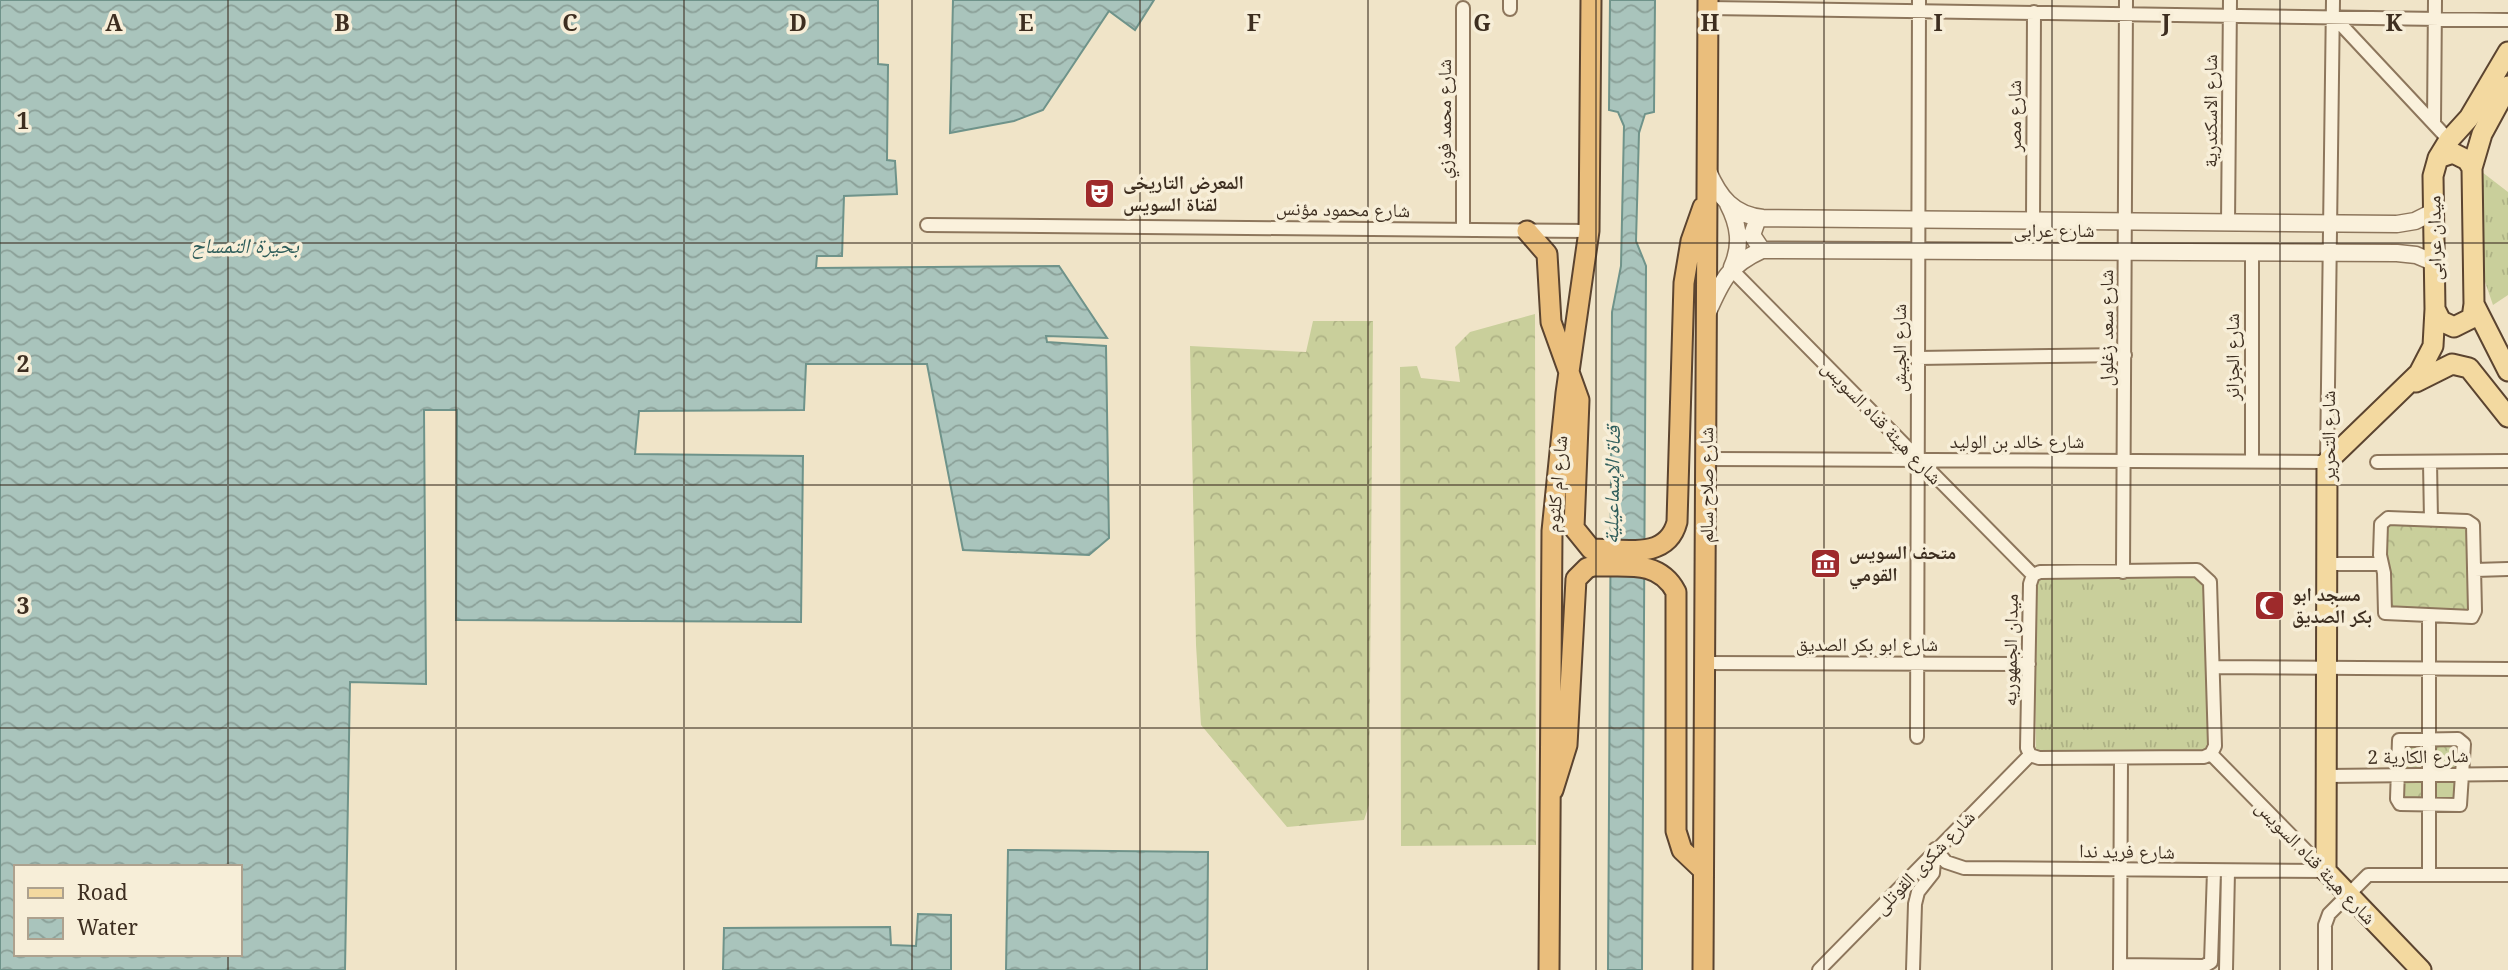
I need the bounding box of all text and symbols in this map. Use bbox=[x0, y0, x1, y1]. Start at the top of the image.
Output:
text: A bbox=[105, 6, 123, 38]
text: B bbox=[334, 6, 350, 38]
text: C bbox=[562, 6, 578, 38]
text: D bbox=[789, 6, 807, 38]
text: E bbox=[1018, 6, 1034, 38]
text: F bbox=[1247, 6, 1261, 38]
text: G bbox=[1473, 6, 1491, 38]
text: H bbox=[1701, 6, 1720, 38]
text: I bbox=[1933, 6, 1943, 38]
text: J bbox=[2160, 6, 2171, 38]
text: K bbox=[2386, 6, 2403, 38]
street label: شارع الاسكندرية bbox=[2197, 54, 2223, 168]
street label: شارع محمد فوزي bbox=[1431, 59, 1460, 179]
street label: شارع مصر bbox=[2001, 80, 2027, 153]
text: 1 bbox=[17, 104, 30, 136]
place label: المعرض التاريخى لقناة السويس bbox=[1123, 169, 1244, 217]
theatre icon: المعرض التاريخى لقناة السويس bbox=[1083, 176, 1117, 210]
street label: شارع محمود مؤنس bbox=[1276, 195, 1410, 223]
street label: ميدان عرابى bbox=[2420, 195, 2448, 281]
street label: شارع عرابى bbox=[2013, 217, 2095, 243]
water label: بحيرة التمساح bbox=[191, 231, 299, 260]
street label: شارع سعد زغلول bbox=[2093, 269, 2119, 387]
street label: شارع الجيش bbox=[1886, 304, 1912, 392]
street label: شارع الجزائر bbox=[2219, 313, 2245, 402]
text: 2 bbox=[17, 347, 30, 379]
street label: شارع هيئة قناه السويس bbox=[1816, 354, 1948, 490]
street label: شارع التحرير bbox=[2315, 391, 2341, 482]
water label: قناة الإسماعيلية bbox=[1596, 423, 1626, 544]
street label: شارع صلاح سالم bbox=[1693, 427, 1719, 543]
street label: شارع خالد بن الوليد bbox=[1950, 428, 2084, 454]
street label: شارع ام كلثوم bbox=[1539, 434, 1574, 534]
place label: متحف السويس القومي bbox=[1849, 539, 1956, 590]
museum icon: متحف السويس القومي bbox=[1809, 546, 1843, 580]
place label: مسجد ابو بكر الصديق bbox=[2292, 581, 2372, 629]
mosque icon: مسجد ابو بكر الصديق bbox=[2252, 588, 2286, 622]
text: 3 bbox=[17, 589, 30, 621]
street label: ميدان الجمهوريه bbox=[1996, 593, 2024, 707]
street label: شارع ابو بكر الصديق bbox=[1796, 631, 1938, 657]
street label: شارع الكارية 2 bbox=[2367, 742, 2469, 770]
street label: شارع هيئة قناه السويس bbox=[2250, 794, 2382, 930]
street label: شارع شكرى القوتلى bbox=[1868, 804, 1980, 920]
street label: شارع فريد ندا bbox=[2079, 837, 2175, 865]
legend bbox=[14, 865, 242, 956]
text: Road bbox=[77, 878, 128, 906]
text: Water bbox=[77, 913, 138, 941]

